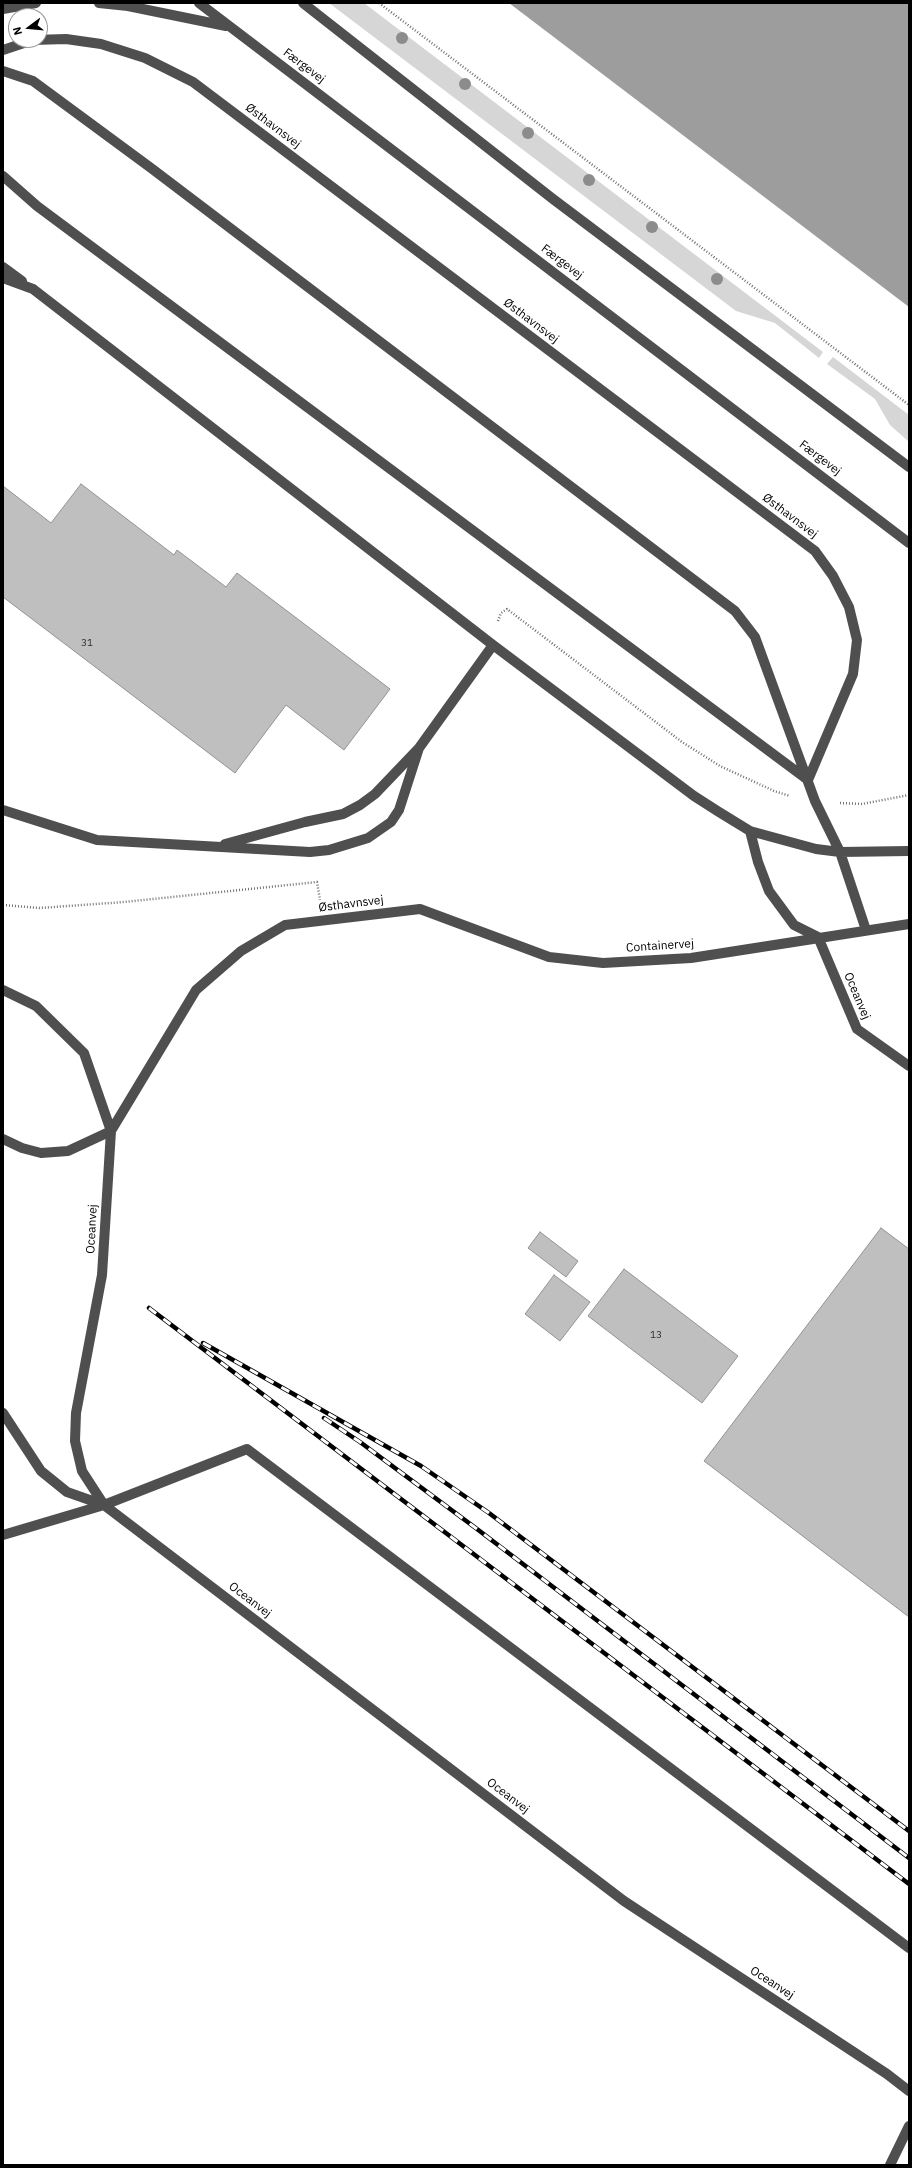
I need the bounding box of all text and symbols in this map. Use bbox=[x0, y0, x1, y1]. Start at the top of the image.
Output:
north arrow bbox=[8, 8, 48, 48]
text: N bbox=[10, 25, 25, 37]
street label: Færgevej bbox=[280, 46, 328, 86]
street label: Østhavnsvej bbox=[243, 101, 303, 151]
street label: Færgevej bbox=[538, 242, 586, 282]
street label: Østhavnsvej bbox=[501, 296, 561, 346]
street label: Færgevej bbox=[796, 438, 844, 478]
street label: Østhavnsvej bbox=[760, 491, 820, 541]
house number: 31 bbox=[81, 637, 93, 649]
street label: Østhavnsvej bbox=[318, 893, 384, 915]
street label: Containervej bbox=[626, 936, 694, 956]
street label: Oceanvej bbox=[841, 970, 873, 1022]
street label: Oceanvej bbox=[84, 1204, 100, 1254]
house number: 13 bbox=[650, 1329, 662, 1341]
street label: Oceanvej bbox=[226, 1579, 274, 1621]
street label: Oceanvej bbox=[484, 1775, 532, 1817]
street label: Oceanvej bbox=[747, 1963, 797, 2003]

